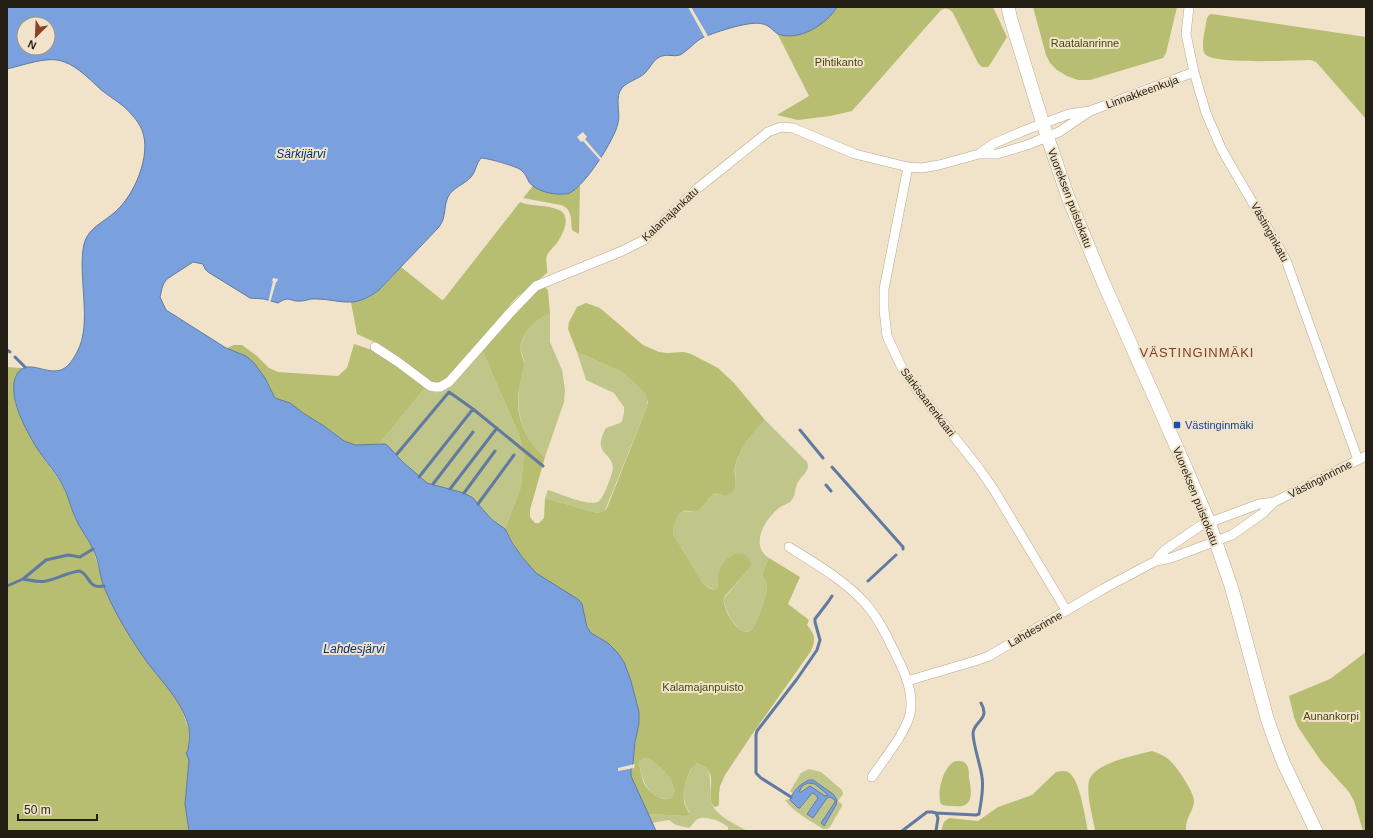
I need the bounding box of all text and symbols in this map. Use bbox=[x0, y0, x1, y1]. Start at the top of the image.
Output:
north arrow bbox=[16, 16, 56, 56]
park label: Raatalanrinne bbox=[1051, 37, 1119, 49]
text: N bbox=[26, 38, 38, 52]
park label: Pihtikanto bbox=[815, 56, 863, 68]
street label: Linnakkeenkuja bbox=[1104, 73, 1181, 111]
water label: Särkijärvi bbox=[276, 147, 326, 161]
street label: Vuoreksen puistokatu bbox=[1046, 147, 1094, 249]
street label: Kalamajankatu bbox=[639, 185, 701, 243]
street label: Västinginkatu bbox=[1249, 200, 1291, 264]
district label: VÄSTINGINMÄKI bbox=[1140, 345, 1254, 360]
street label: Särkisaarenkaari bbox=[898, 365, 958, 439]
place label: Västinginmäki bbox=[1185, 419, 1253, 431]
marker: Västinginmäki bbox=[1172, 420, 1182, 430]
street label: Vuoreksen puistokatu bbox=[1171, 445, 1221, 547]
street label: Västinginrinne bbox=[1286, 458, 1354, 500]
street label: Lahdesrinne bbox=[1006, 609, 1064, 649]
water label: Lahdesjärvi bbox=[323, 642, 385, 656]
park label: Kalamajanpuisto bbox=[662, 681, 744, 693]
park label: Aunankorpi bbox=[1303, 710, 1359, 722]
scale bar bbox=[18, 796, 97, 822]
text: 50 m bbox=[24, 803, 51, 817]

